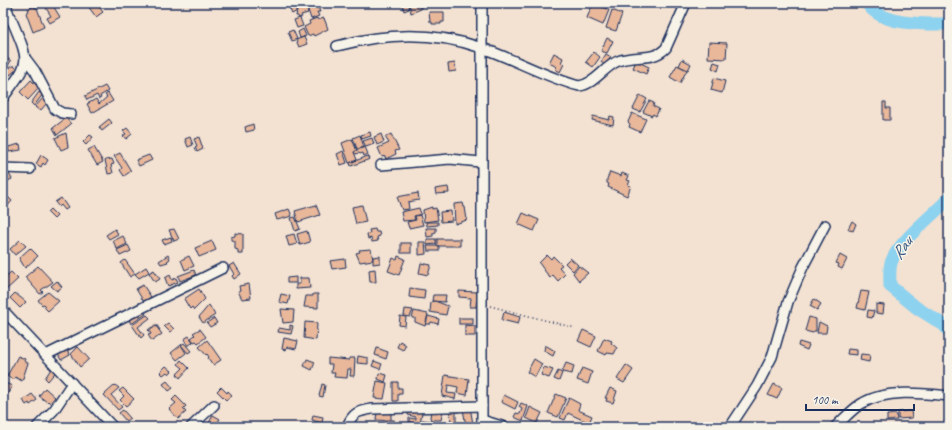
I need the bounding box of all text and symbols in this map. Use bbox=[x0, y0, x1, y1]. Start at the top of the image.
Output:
water label: Rau bbox=[887, 230, 919, 263]
scale bar bbox=[806, 386, 914, 412]
text: 100 m bbox=[812, 392, 839, 408]

